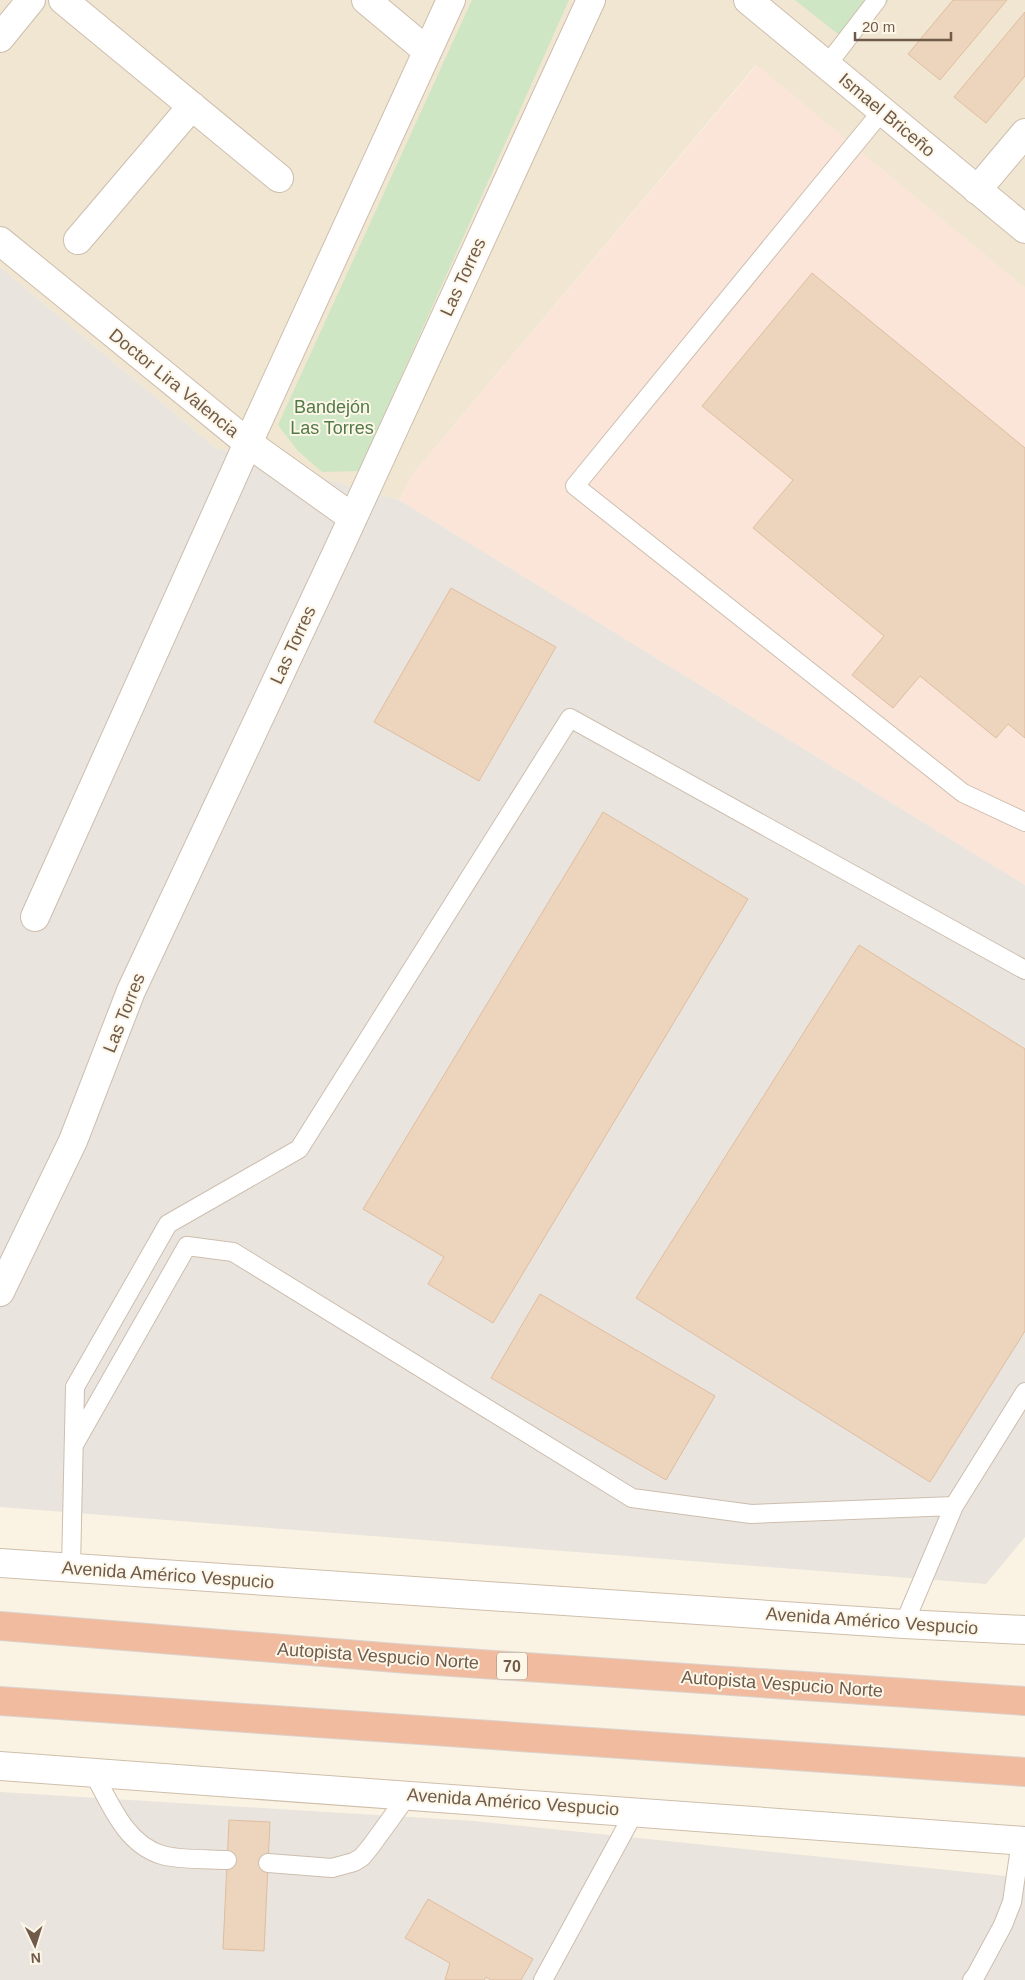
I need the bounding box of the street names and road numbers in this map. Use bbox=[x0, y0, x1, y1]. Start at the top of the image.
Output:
street label: Ismael Briceño bbox=[835, 69, 939, 161]
street label: Las Torres bbox=[436, 235, 490, 319]
street label: Doctor Lira Valencia bbox=[105, 325, 244, 442]
street label: Las Torres bbox=[266, 603, 320, 687]
street label: Las Torres bbox=[99, 970, 149, 1056]
street label: Avenida Américo Vespucio bbox=[61, 1558, 275, 1592]
street label: Avenida Américo Vespucio bbox=[765, 1604, 979, 1638]
street label: Autopista Vespucio Norte bbox=[276, 1639, 480, 1673]
road number: 70 bbox=[497, 1652, 527, 1680]
street label: Autopista Vespucio Norte bbox=[680, 1667, 884, 1701]
street label: Avenida Américo Vespucio bbox=[406, 1785, 620, 1819]

